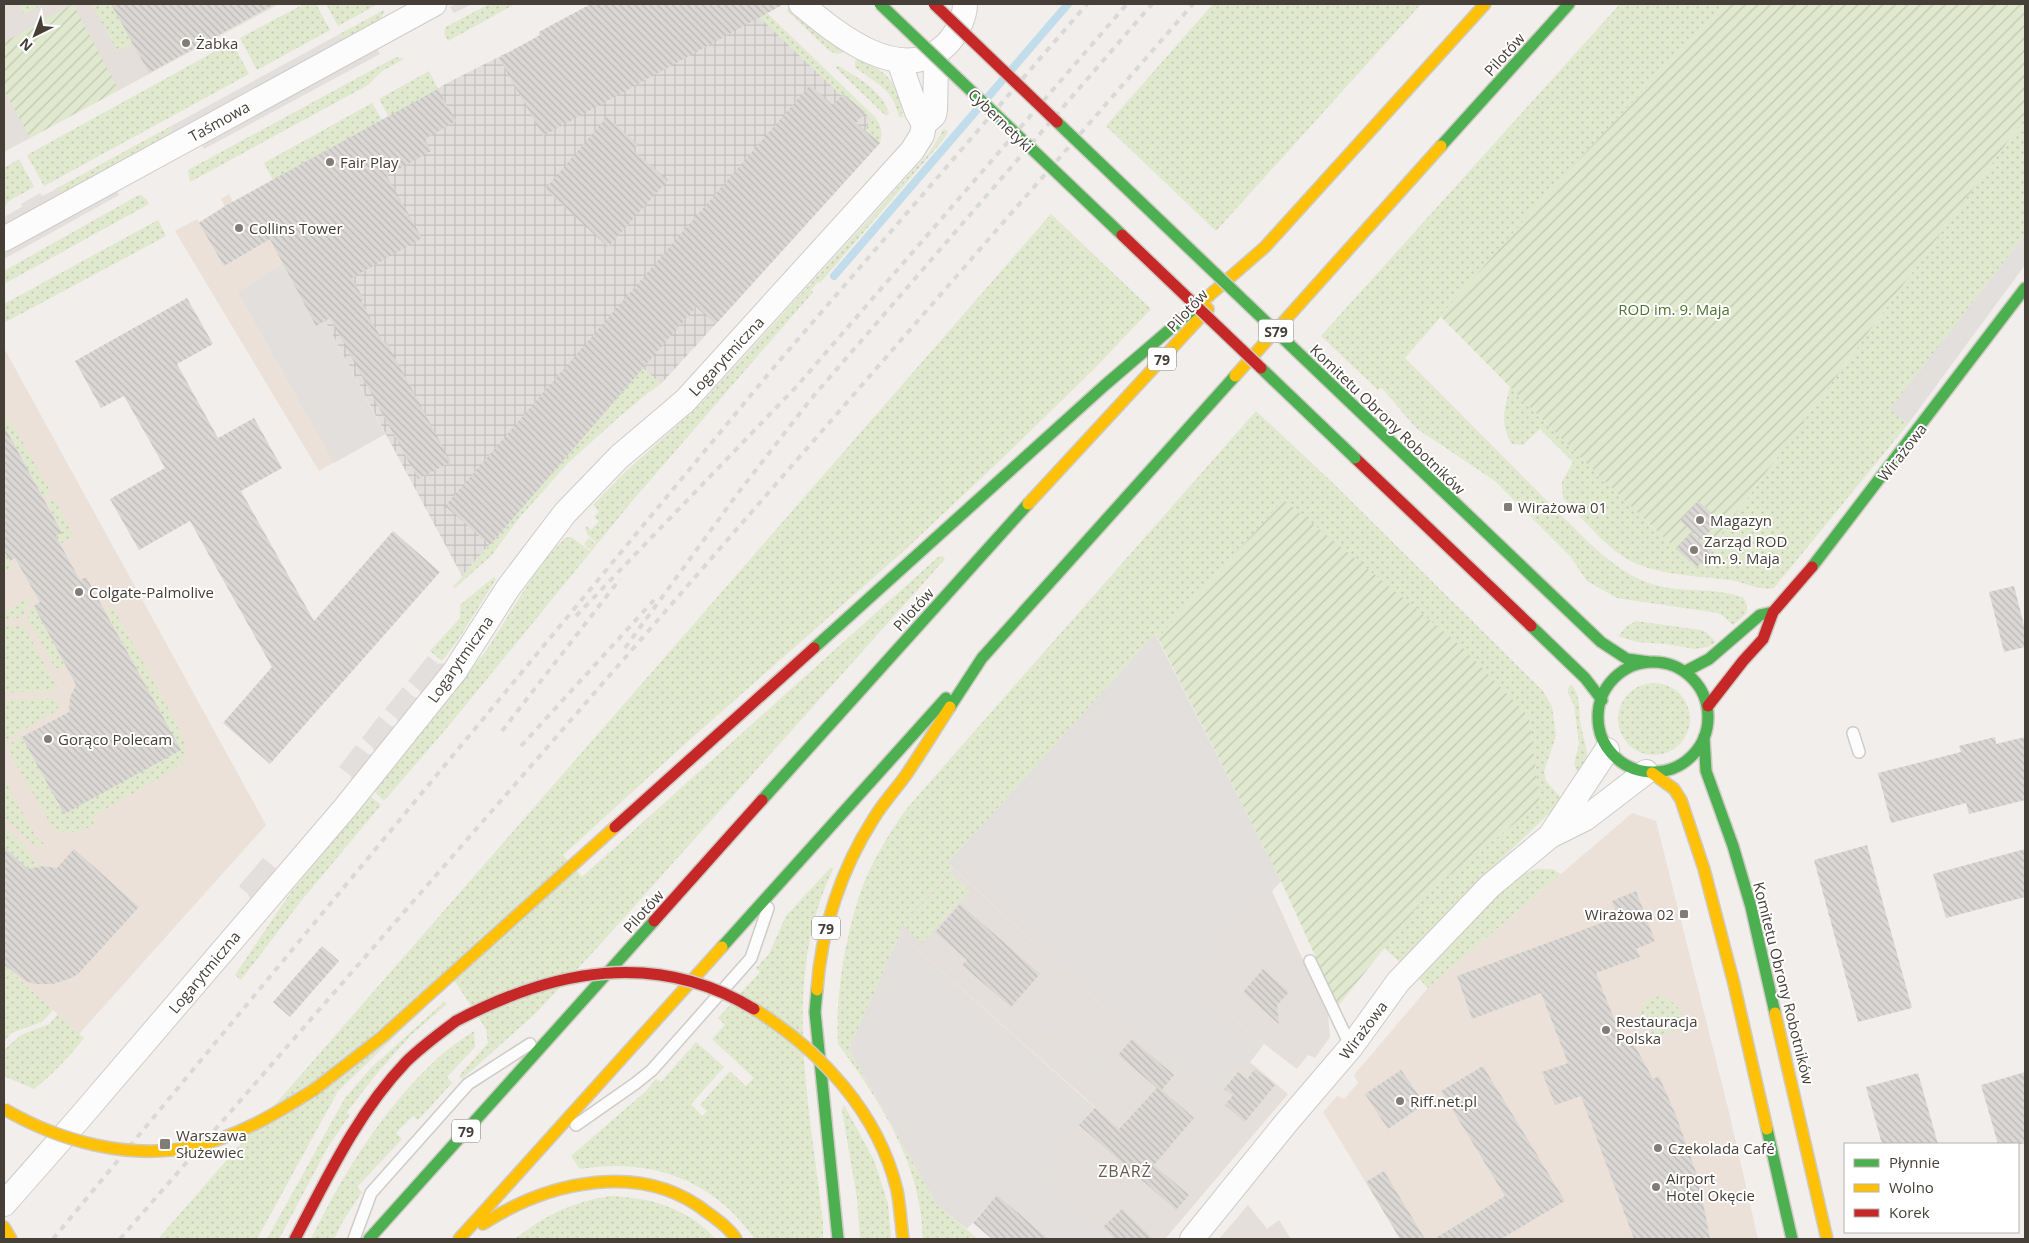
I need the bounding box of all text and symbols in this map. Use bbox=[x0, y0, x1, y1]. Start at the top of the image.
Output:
north arrow bbox=[10, 10, 60, 60]
street label: Pilotów bbox=[1479, 28, 1529, 80]
place label: Żabka bbox=[196, 33, 238, 53]
text: N bbox=[15, 34, 37, 56]
marker: Żabka bbox=[180, 37, 192, 49]
street label: Cybernetyki bbox=[964, 84, 1038, 156]
street label: Taśmowa bbox=[185, 96, 253, 146]
place label: Fair Play bbox=[340, 152, 399, 172]
marker: Fair Play bbox=[324, 156, 336, 168]
place label: Collins Tower bbox=[249, 218, 343, 238]
marker: Collins Tower bbox=[233, 222, 245, 234]
street label: Pilotów bbox=[1162, 284, 1212, 336]
park label: ROD im. 9. Maja bbox=[1618, 299, 1730, 319]
street label: Logarytmiczna bbox=[684, 312, 768, 400]
road number: S79 bbox=[1258, 320, 1294, 342]
street label: Komitetu Obrony Robotników bbox=[1306, 340, 1470, 499]
road number: 79 bbox=[1148, 348, 1176, 370]
street label: Wirażowa bbox=[1873, 419, 1931, 485]
place label: Wirażowa 01 bbox=[1518, 497, 1607, 517]
marker: Wirażowa 01 bbox=[1502, 501, 1514, 513]
place label: Magazyn bbox=[1710, 510, 1772, 530]
marker: Magazyn bbox=[1694, 514, 1706, 526]
place label: Zarząd ROD im. 9. Maja bbox=[1704, 531, 1787, 568]
marker: Zarząd ROD im. 9. Maja bbox=[1688, 544, 1700, 556]
place label: Colgate-Palmolive bbox=[89, 582, 214, 602]
street label: Pilotów bbox=[888, 583, 938, 635]
marker: Colgate-Palmolive bbox=[73, 586, 85, 598]
street label: Logarytmiczna bbox=[423, 612, 497, 706]
place label: Gorąco Polecam bbox=[58, 729, 172, 749]
marker: Gorąco Polecam bbox=[42, 733, 54, 745]
street label: Komitetu Obrony Robotników bbox=[1749, 880, 1819, 1087]
street label: Pilotów bbox=[618, 885, 668, 937]
place label: Wirażowa 02 bbox=[1585, 904, 1674, 924]
marker: Wirażowa 02 bbox=[1678, 908, 1690, 920]
road number: 79 bbox=[812, 916, 840, 940]
street label: Logarytmiczna bbox=[164, 927, 244, 1017]
street label: Wirażowa bbox=[1335, 997, 1391, 1063]
place label: Restauracja Polska bbox=[1616, 1011, 1697, 1048]
marker: Restauracja Polska bbox=[1600, 1024, 1612, 1036]
place label: Riff.net.pl bbox=[1410, 1091, 1477, 1111]
marker: Riff.net.pl bbox=[1394, 1095, 1406, 1107]
road number: 79 bbox=[452, 1120, 480, 1142]
place label: Warszawa Służewiec bbox=[176, 1125, 247, 1162]
marker: Warszawa Służewiec bbox=[158, 1137, 172, 1151]
place label: Czekolada Café bbox=[1668, 1138, 1775, 1158]
marker: Czekolada Café bbox=[1652, 1142, 1664, 1154]
legend bbox=[1844, 1143, 2019, 1233]
text: Płynnie bbox=[1889, 1152, 1940, 1172]
district label: ZBARŻ bbox=[1098, 1160, 1152, 1182]
place label: Airport Hotel Okęcie bbox=[1666, 1168, 1755, 1205]
text: Wolno bbox=[1889, 1177, 1934, 1197]
marker: Airport Hotel Okęcie bbox=[1650, 1181, 1662, 1193]
text: Korek bbox=[1889, 1202, 1930, 1222]

